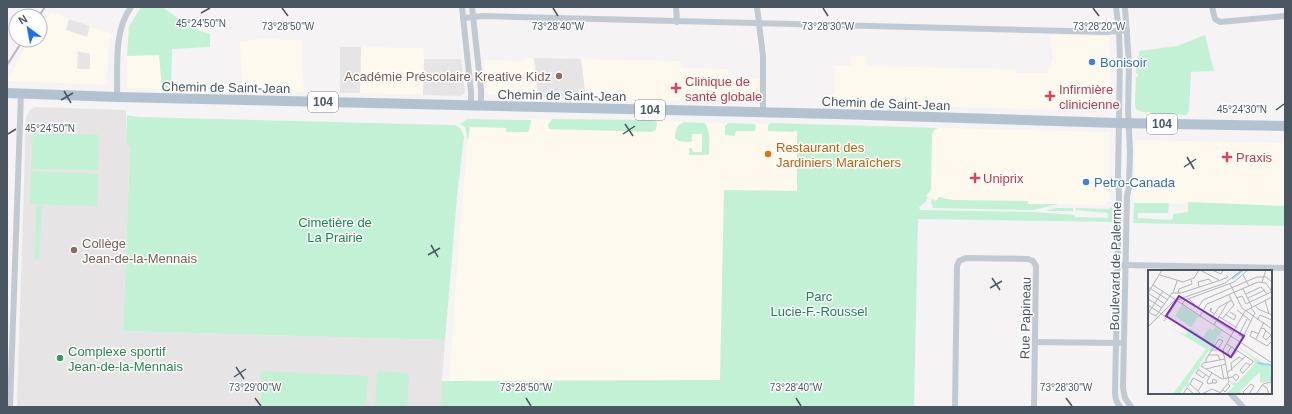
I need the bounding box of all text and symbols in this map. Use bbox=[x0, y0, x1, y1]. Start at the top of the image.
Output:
north arrow bbox=[8, 8, 48, 48]
text: N bbox=[16, 12, 29, 27]
text: 45°24'50"N bbox=[176, 18, 226, 29]
text: 73°28'50"W bbox=[262, 21, 315, 32]
text: 73°28'40"W bbox=[532, 21, 585, 32]
text: 73°28'30"W bbox=[802, 21, 855, 32]
text: 73°28'20"W bbox=[1073, 21, 1126, 32]
place label: Bonisoir bbox=[1100, 55, 1148, 70]
marker: Bonisoir bbox=[1087, 57, 1097, 67]
place label: Académie Préscolaire Kreative Kidz bbox=[344, 69, 551, 84]
marker: Académie Préscolaire Kreative Kidz bbox=[554, 71, 564, 81]
place label: Clinique de santé globale bbox=[685, 74, 762, 104]
street label: Chemin de Saint-Jean bbox=[162, 79, 290, 96]
marker: Clinique de santé globale bbox=[670, 82, 682, 94]
place label: Infirmière clinicienne bbox=[1059, 82, 1120, 112]
street label: Chemin de Saint-Jean bbox=[498, 87, 626, 104]
marker: Infirmière clinicienne bbox=[1044, 90, 1056, 102]
road number: 104 bbox=[308, 92, 338, 112]
street label: Chemin de Saint-Jean bbox=[821, 94, 951, 113]
road number: 104 bbox=[635, 100, 665, 120]
text: 45°24'30"N bbox=[1217, 104, 1267, 115]
road number: 104 bbox=[1147, 114, 1177, 134]
text: 45°24'50"N bbox=[25, 123, 75, 134]
place label: Restaurant des Jardiniers Maraîchers bbox=[776, 140, 901, 170]
marker: Restaurant des Jardiniers Maraîchers bbox=[763, 149, 773, 159]
place label: Praxis bbox=[1236, 150, 1273, 165]
marker: Praxis bbox=[1221, 151, 1233, 163]
place label: Uniprix bbox=[983, 171, 1024, 186]
marker: Uniprix bbox=[970, 173, 980, 183]
place label: Petro-Canada bbox=[1094, 175, 1176, 190]
marker: Petro-Canada bbox=[1081, 177, 1091, 187]
street label: Boulevard de Palerme bbox=[1107, 202, 1124, 330]
park label: Cimetière de La Prairie bbox=[298, 215, 372, 245]
place label: Collège Jean-de-la-Mennais bbox=[82, 236, 197, 266]
marker: Collège Jean-de-la-Mennais bbox=[69, 245, 79, 255]
inset map bbox=[1148, 270, 1272, 394]
street label: Rue Papineau bbox=[1017, 277, 1034, 359]
park label: Parc Lucie-F.-Roussel bbox=[771, 289, 868, 319]
place label: Complexe sportif Jean-de-la-Mennais bbox=[68, 344, 183, 374]
marker: Complexe sportif Jean-de-la-Mennais bbox=[55, 353, 65, 363]
text: 73°29'00"W bbox=[229, 382, 282, 393]
text: 73°28'50"W bbox=[500, 382, 553, 393]
text: 73°28'40"W bbox=[770, 382, 823, 393]
text: 73°28'30"W bbox=[1040, 382, 1093, 393]

